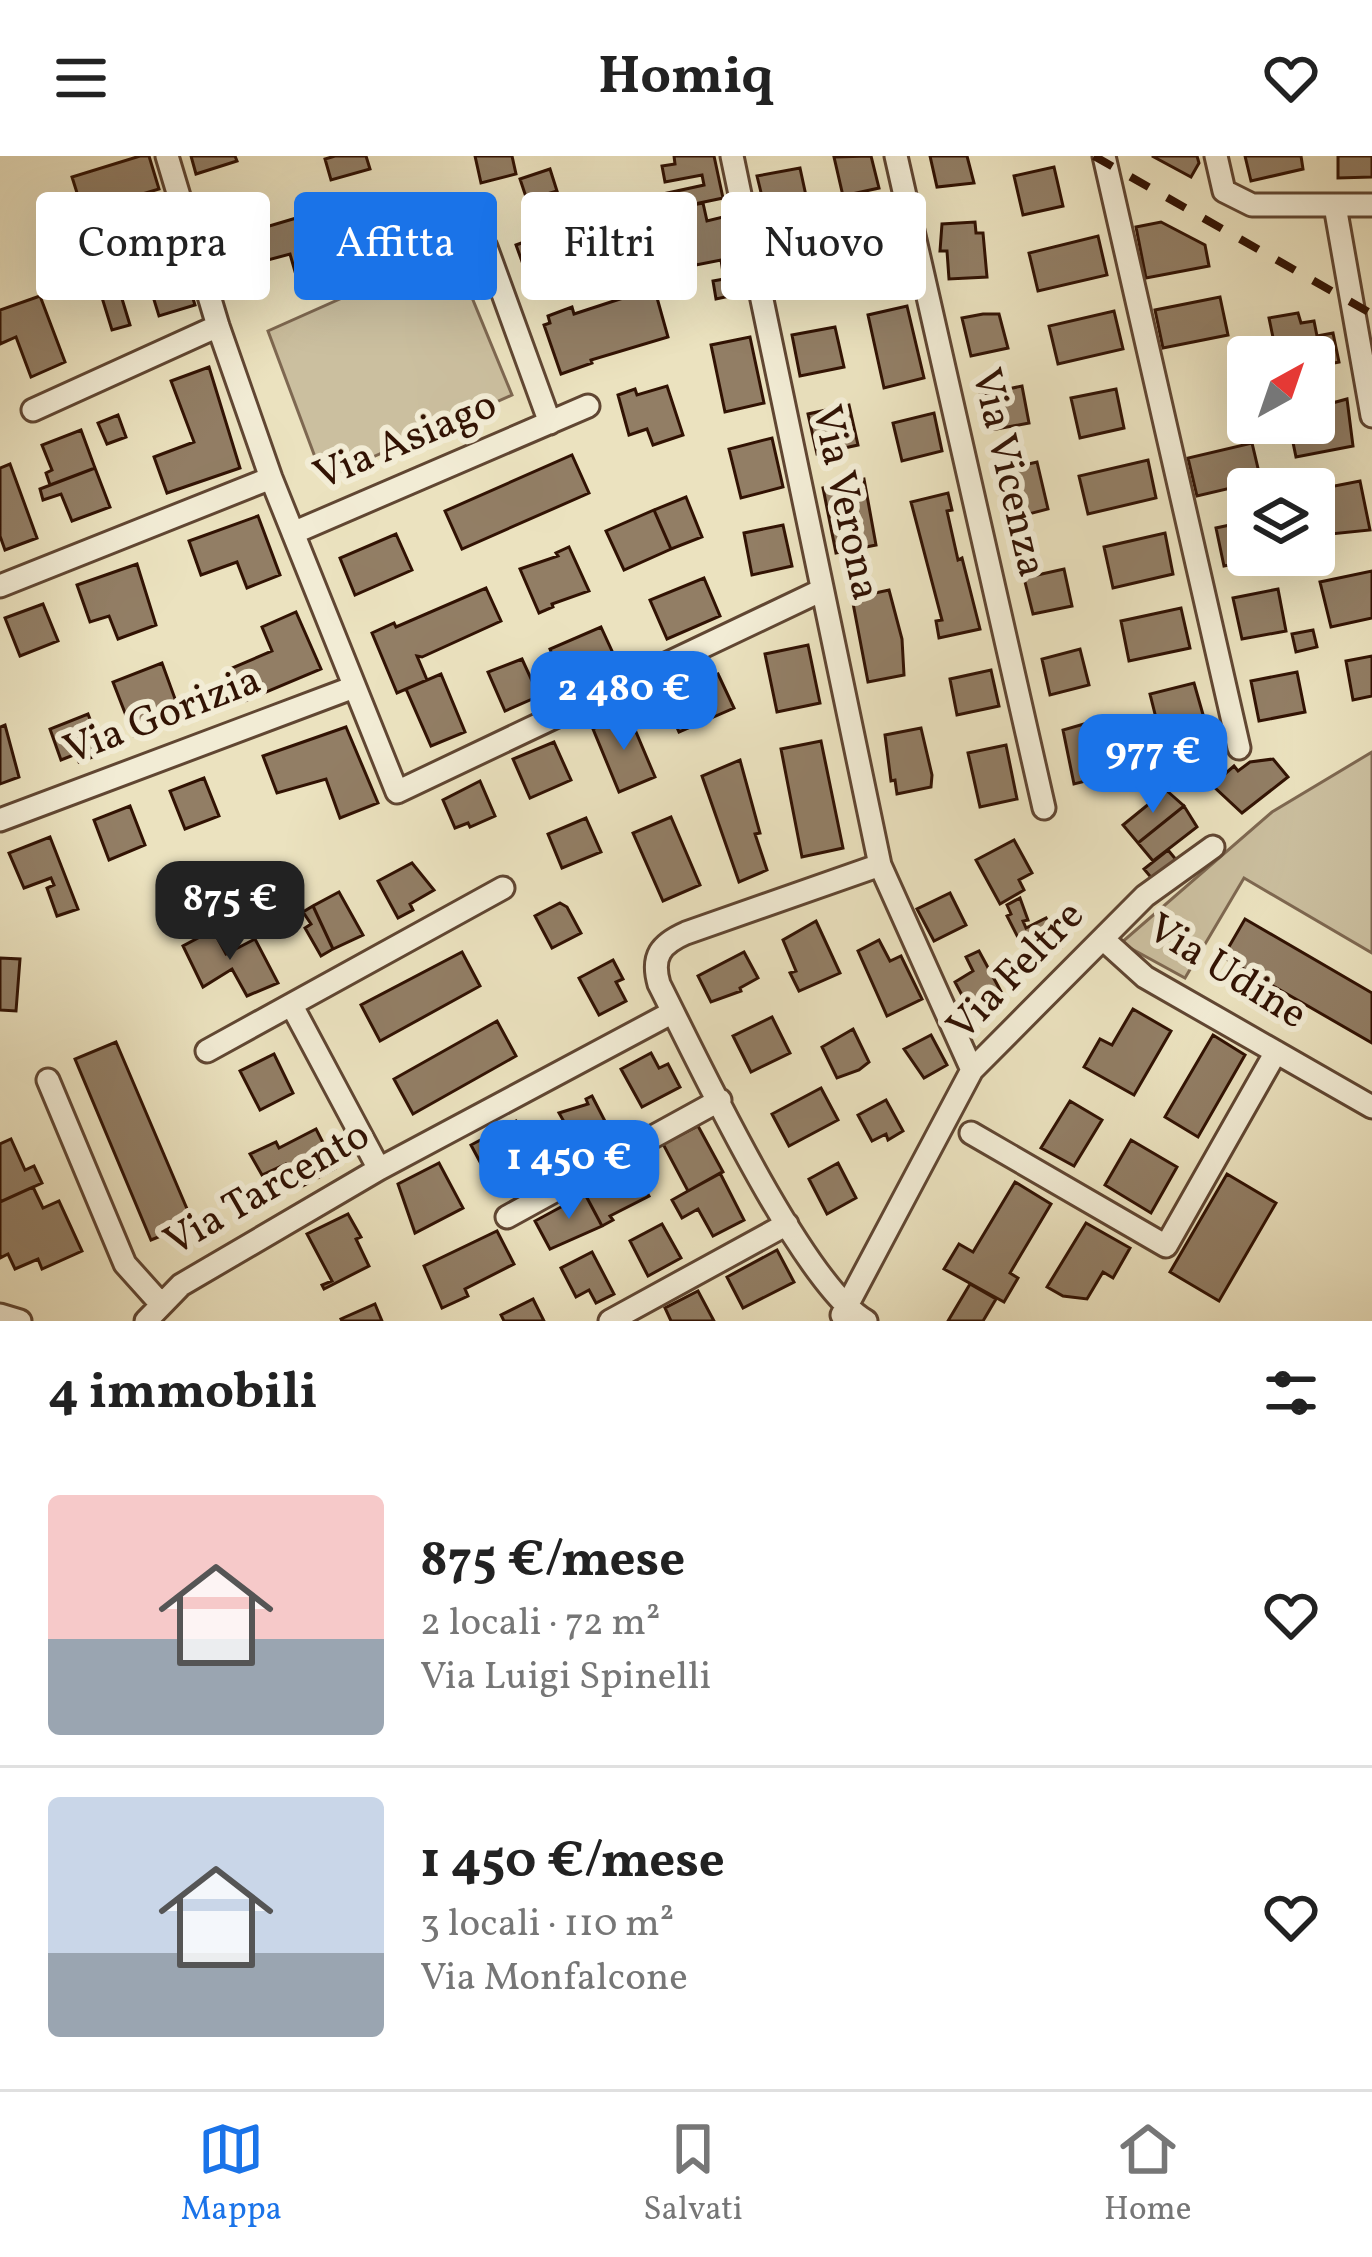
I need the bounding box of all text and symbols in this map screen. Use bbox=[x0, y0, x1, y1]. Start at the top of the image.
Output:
text: Homiq bbox=[598, 41, 774, 116]
icon: menu bbox=[48, 45, 114, 111]
icon: heart bbox=[1258, 45, 1324, 111]
chip: Compra bbox=[36, 192, 270, 300]
chip: Affitta bbox=[294, 192, 497, 300]
chip: Filtri bbox=[521, 192, 697, 300]
chip: Nuovo bbox=[721, 192, 926, 300]
north arrow bbox=[1227, 336, 1335, 444]
map controls bbox=[1227, 336, 1335, 576]
street label: Via Vicenza bbox=[954, 363, 1060, 583]
street label: Via Asiago bbox=[305, 377, 507, 507]
street label: Via Verona bbox=[795, 400, 893, 606]
button: layers bbox=[1227, 468, 1335, 576]
pin: 2 480 € bbox=[513, 651, 735, 753]
street label: Via Gorizia bbox=[56, 652, 270, 782]
text: 2 480 € bbox=[557, 663, 691, 717]
pin: 977 € bbox=[1069, 714, 1237, 816]
text: 977 € bbox=[1105, 726, 1201, 780]
pin: 875 € bbox=[146, 861, 314, 963]
text: 875 € bbox=[182, 873, 278, 927]
street label: Via Feltre bbox=[935, 889, 1099, 1055]
street label: Via Udine bbox=[1135, 901, 1317, 1045]
street label: Via Tarcento bbox=[154, 1107, 382, 1273]
pin: 1 450 € bbox=[458, 1120, 680, 1222]
text: 1 450 € bbox=[506, 1132, 632, 1186]
text: 4 immobili bbox=[48, 1358, 318, 1429]
icon: filters bbox=[1258, 1360, 1324, 1426]
text: 875 €/mese bbox=[420, 1526, 685, 1597]
icon: home bbox=[144, 1543, 288, 1687]
icon: heart bbox=[1258, 1582, 1324, 1648]
text: 2 locali · 72 m² bbox=[420, 1597, 660, 1651]
text: Via Luigi Spinelli bbox=[420, 1651, 711, 1705]
text: 1 450 €/mese bbox=[420, 1827, 725, 1898]
icon: home bbox=[144, 1845, 288, 1989]
icon: heart bbox=[1258, 1884, 1324, 1950]
text: 3 locali · 110 m² bbox=[420, 1898, 674, 1952]
text: Via Monfalcone bbox=[420, 1952, 688, 2006]
tab: Mappa bbox=[181, 2116, 282, 2234]
tab: Salvati bbox=[643, 2116, 743, 2234]
tab: Home bbox=[1104, 2116, 1191, 2234]

